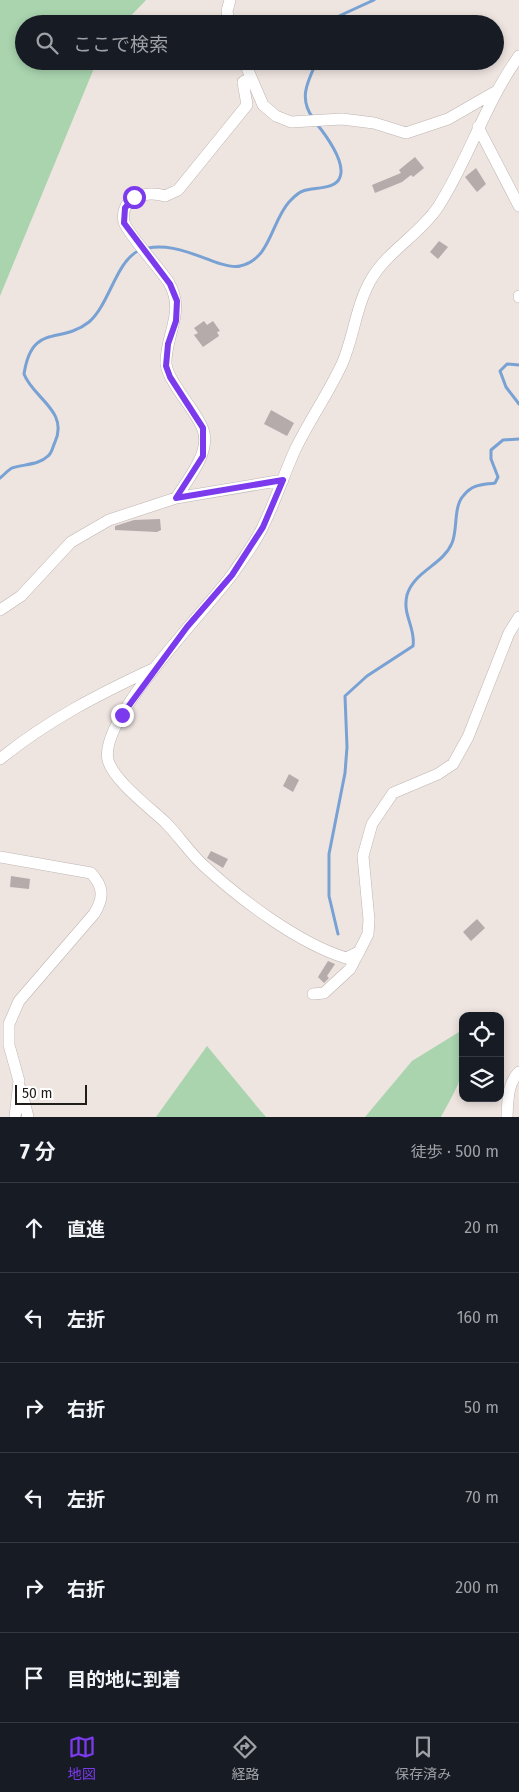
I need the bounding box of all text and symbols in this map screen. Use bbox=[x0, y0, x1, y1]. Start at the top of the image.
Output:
search box bbox=[15, 15, 504, 70]
icon: search bbox=[33, 29, 61, 57]
text: ここで検索 bbox=[73, 33, 168, 56]
route start bbox=[123, 186, 146, 209]
route end bbox=[111, 704, 134, 727]
map controls bbox=[459, 1012, 504, 1102]
button: locate bbox=[459, 1012, 504, 1057]
button: layers bbox=[459, 1057, 504, 1102]
scale bar bbox=[15, 1082, 88, 1105]
text: 50 m bbox=[22, 1085, 53, 1102]
text: 7 分 bbox=[20, 1139, 56, 1165]
text: 徒歩 · 500 m bbox=[411, 1142, 499, 1161]
icon: ahead bbox=[20, 1214, 48, 1242]
text: 直進 bbox=[67, 1218, 105, 1241]
text: 20 m bbox=[464, 1218, 499, 1237]
icon: left bbox=[20, 1304, 48, 1332]
text: 左折 bbox=[67, 1308, 105, 1331]
text: 160 m bbox=[457, 1308, 499, 1327]
icon: right bbox=[20, 1394, 48, 1422]
text: 右折 bbox=[67, 1398, 105, 1421]
text: 50 m bbox=[464, 1398, 499, 1417]
icon: left bbox=[20, 1484, 48, 1512]
text: 左折 bbox=[67, 1488, 105, 1511]
text: 70 m bbox=[465, 1488, 499, 1507]
icon: right bbox=[20, 1574, 48, 1602]
text: 右折 bbox=[67, 1578, 105, 1601]
text: 200 m bbox=[455, 1578, 499, 1597]
icon: arrive bbox=[20, 1664, 48, 1692]
text: 目的地に到着 bbox=[67, 1668, 181, 1691]
tab: 地図 bbox=[68, 1733, 96, 1783]
tab: 経路 bbox=[231, 1733, 259, 1783]
tab: 保存済み bbox=[395, 1733, 451, 1783]

